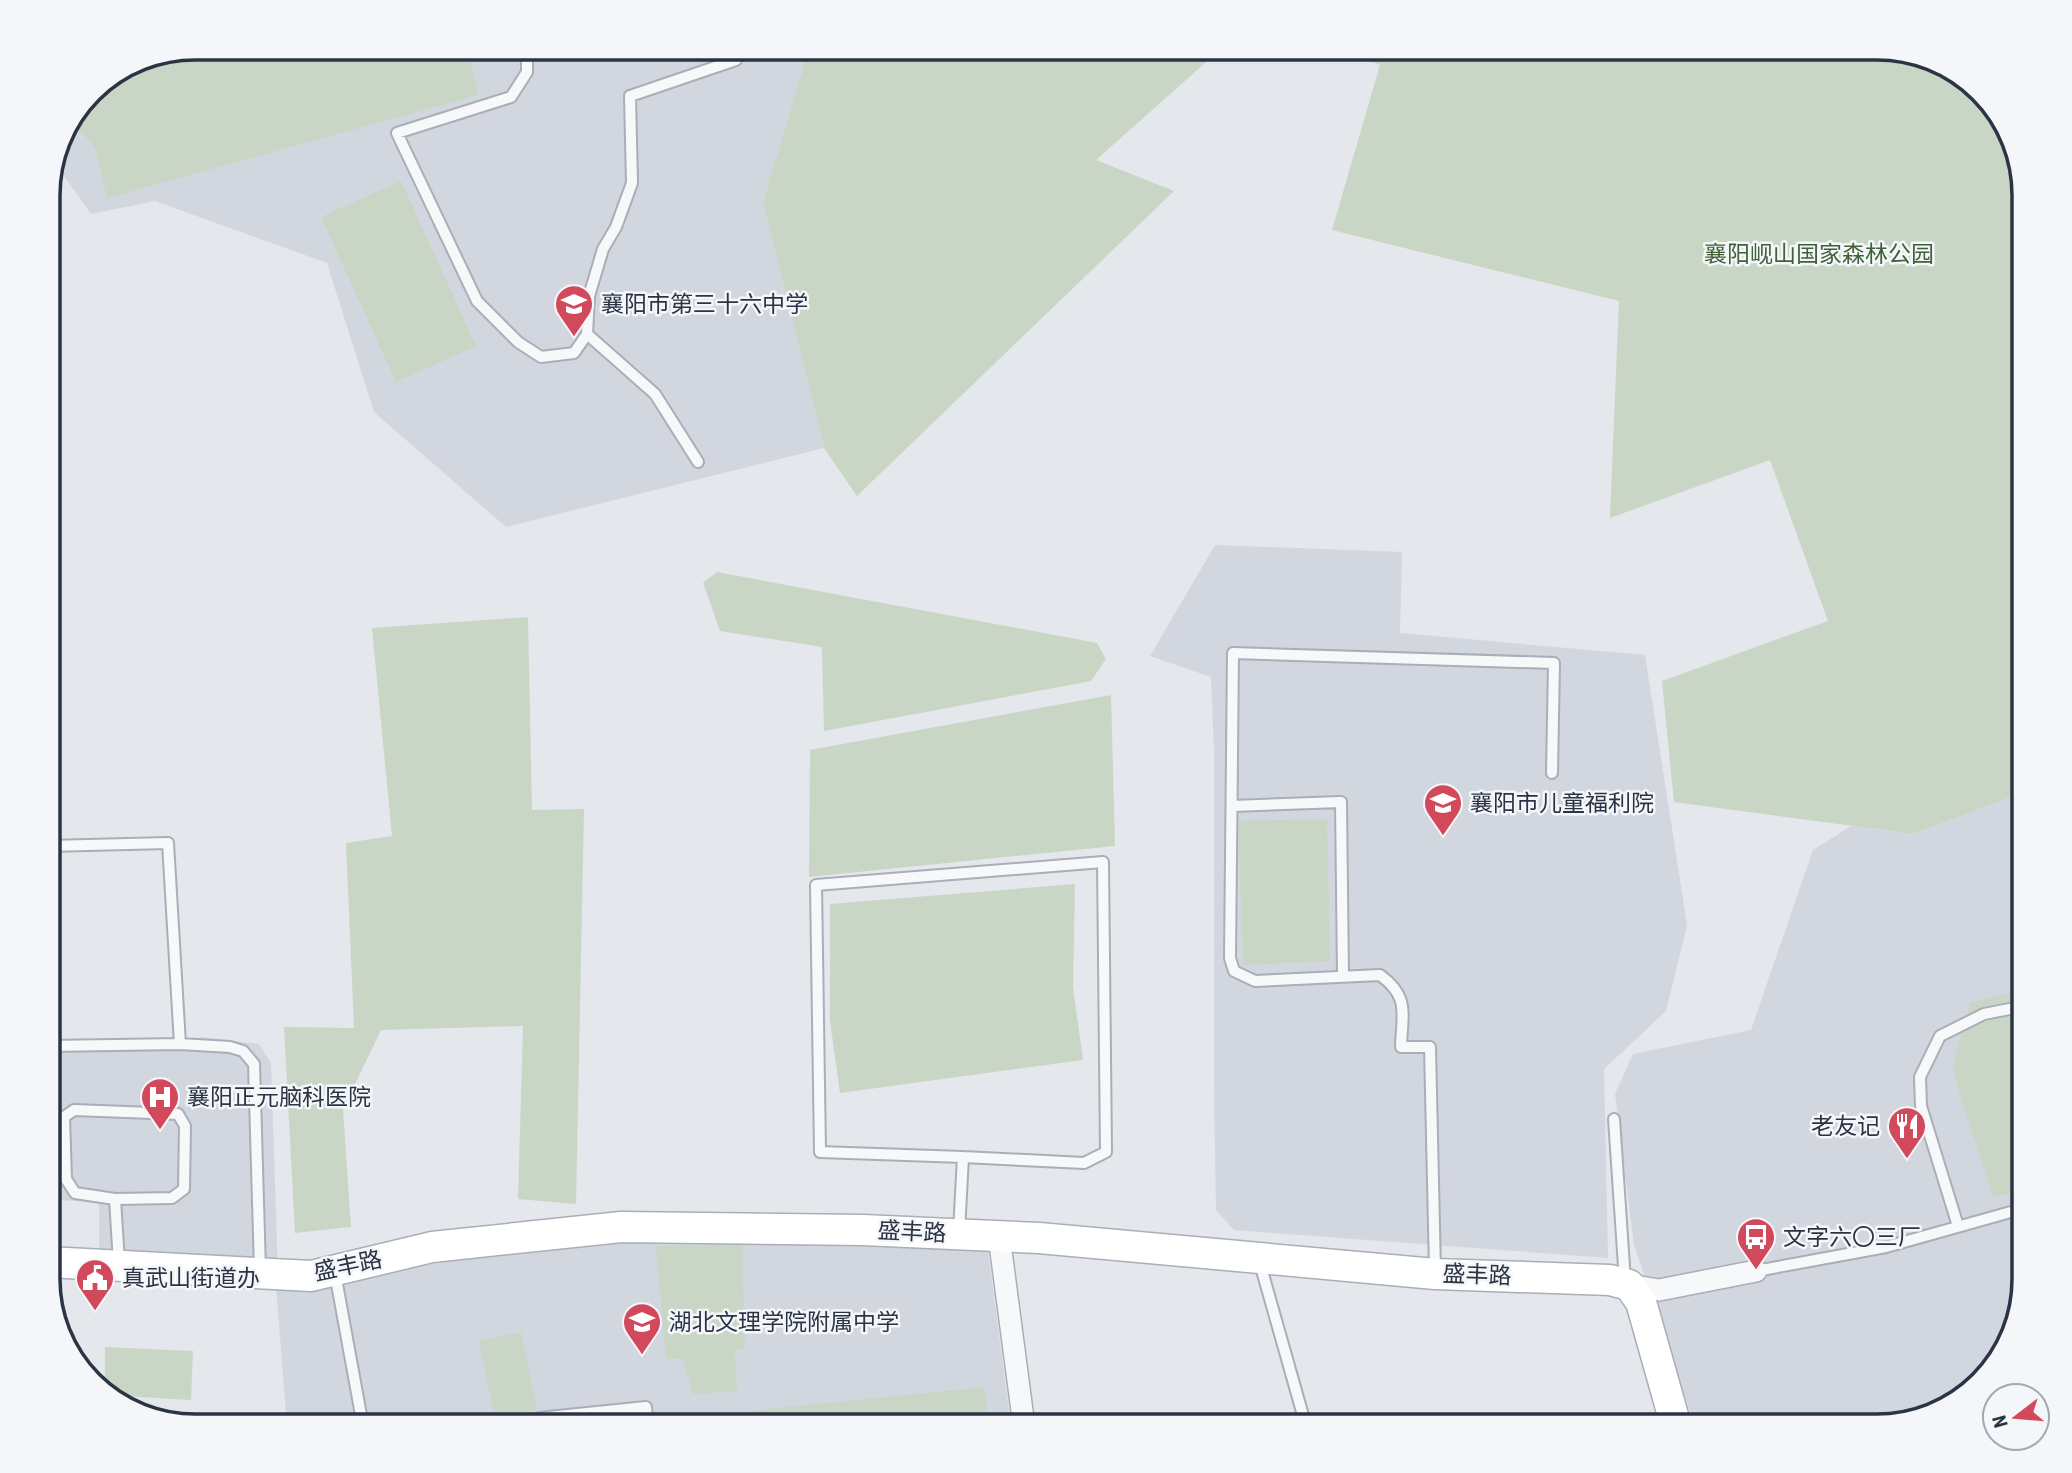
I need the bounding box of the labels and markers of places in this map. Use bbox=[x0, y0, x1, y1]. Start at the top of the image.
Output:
school or university icon: 襄阳市第三十六中学 bbox=[553, 283, 595, 338]
place label: 襄阳市第三十六中学 bbox=[601, 291, 808, 318]
school or university icon: 襄阳市儿童福利院 bbox=[1422, 782, 1464, 837]
place label: 襄阳市儿童福利院 bbox=[1470, 790, 1654, 817]
hospital icon: 襄阳正元脑科医院 bbox=[139, 1076, 181, 1131]
place label: 襄阳正元脑科医院 bbox=[187, 1084, 371, 1111]
restaurant icon: 老友记 bbox=[1886, 1105, 1928, 1160]
place label: 老友记 bbox=[1811, 1113, 1880, 1140]
bus stop icon: 文字六〇三厂 bbox=[1735, 1216, 1777, 1271]
place label: 文字六〇三厂 bbox=[1783, 1224, 1921, 1251]
public building icon: 真武山街道办 bbox=[74, 1257, 116, 1312]
place label: 真武山街道办 bbox=[122, 1265, 260, 1292]
school or university icon: 湖北文理学院附属中学 bbox=[621, 1301, 663, 1356]
place label: 湖北文理学院附属中学 bbox=[669, 1309, 899, 1336]

